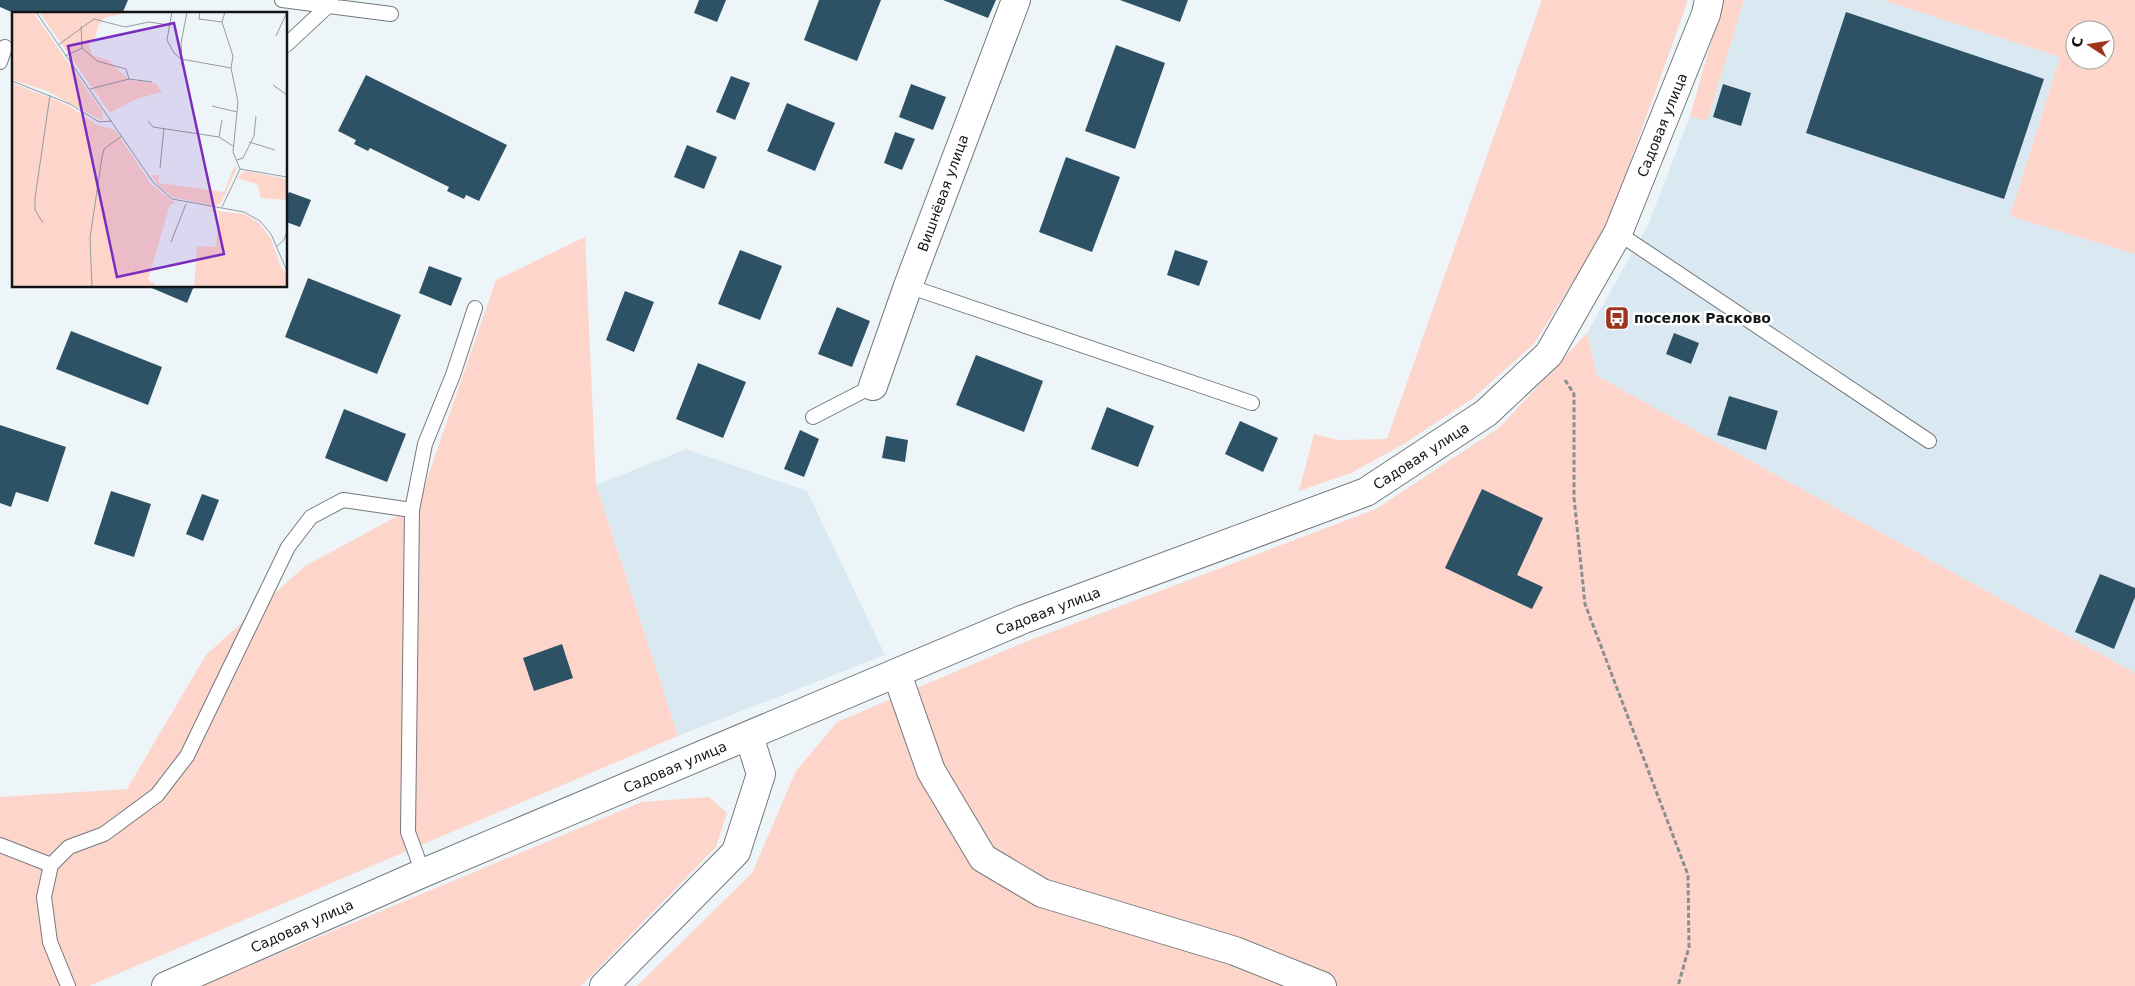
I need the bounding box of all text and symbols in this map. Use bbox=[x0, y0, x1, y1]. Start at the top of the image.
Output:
inset map bbox=[12, 12, 288, 288]
north arrow bbox=[2065, 20, 2115, 70]
text: С bbox=[2068, 36, 2086, 49]
street label: Садовая улица bbox=[1634, 71, 1690, 179]
street label: Вишнёвая улица bbox=[914, 132, 972, 254]
bus stop icon: поселок Расково bbox=[1604, 305, 1630, 331]
place label: поселок Расково bbox=[1634, 310, 1771, 326]
street label: Садовая улица bbox=[1370, 419, 1472, 493]
street label: Садовая улица bbox=[993, 584, 1103, 638]
street label: Садовая улица bbox=[621, 738, 729, 796]
street label: Садовая улица bbox=[248, 896, 356, 956]

